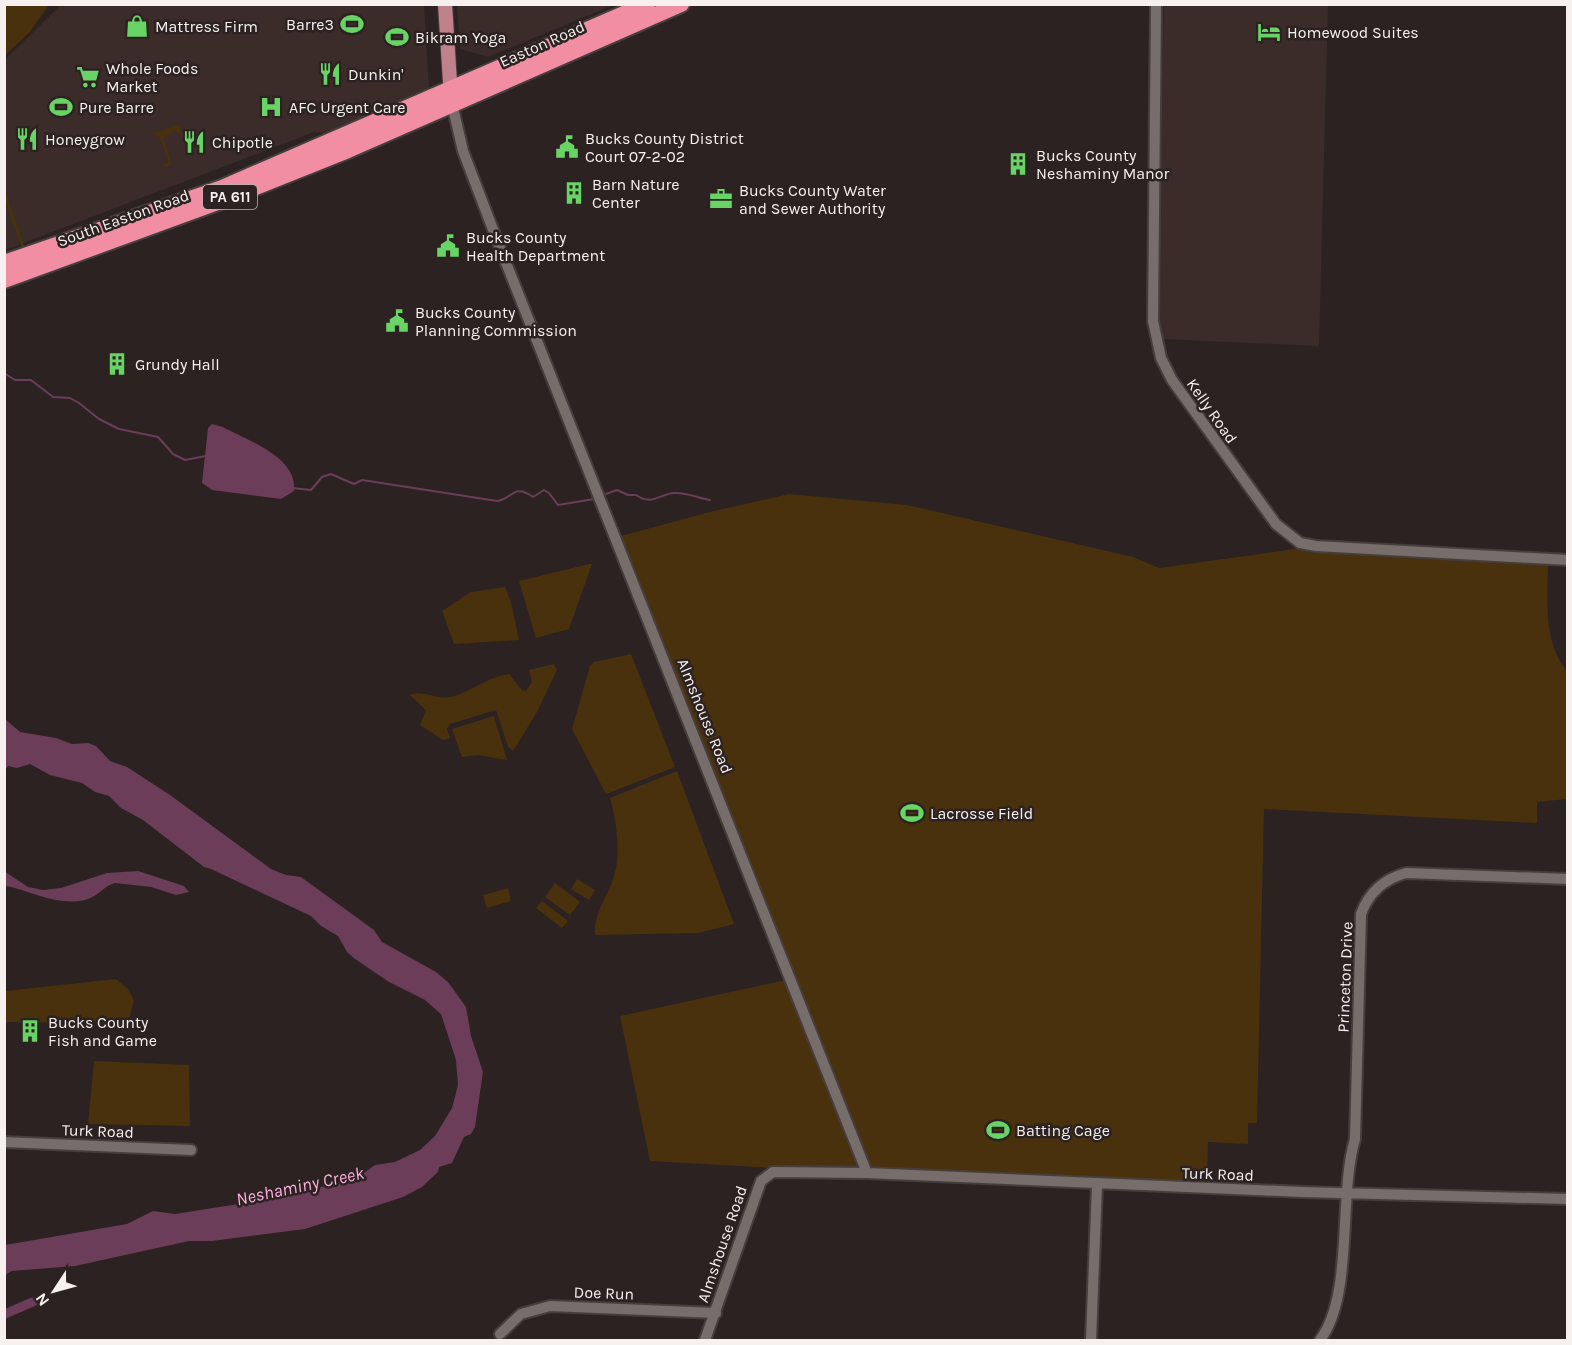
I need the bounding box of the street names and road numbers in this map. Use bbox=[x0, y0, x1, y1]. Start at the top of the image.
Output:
street label: Easton Road bbox=[496, 17, 588, 71]
street label: South Easton Road bbox=[55, 185, 191, 251]
road number: PA 611 bbox=[203, 185, 257, 209]
street label: Kelly Road bbox=[1183, 375, 1241, 447]
street label: Almshouse Road bbox=[673, 656, 737, 776]
street label: Princeton Drive bbox=[1334, 921, 1356, 1033]
street label: Turk Road bbox=[62, 1120, 134, 1142]
street label: Turk Road bbox=[1182, 1163, 1254, 1185]
street label: Almshouse Road bbox=[693, 1183, 751, 1305]
street label: Doe Run bbox=[573, 1282, 635, 1304]

